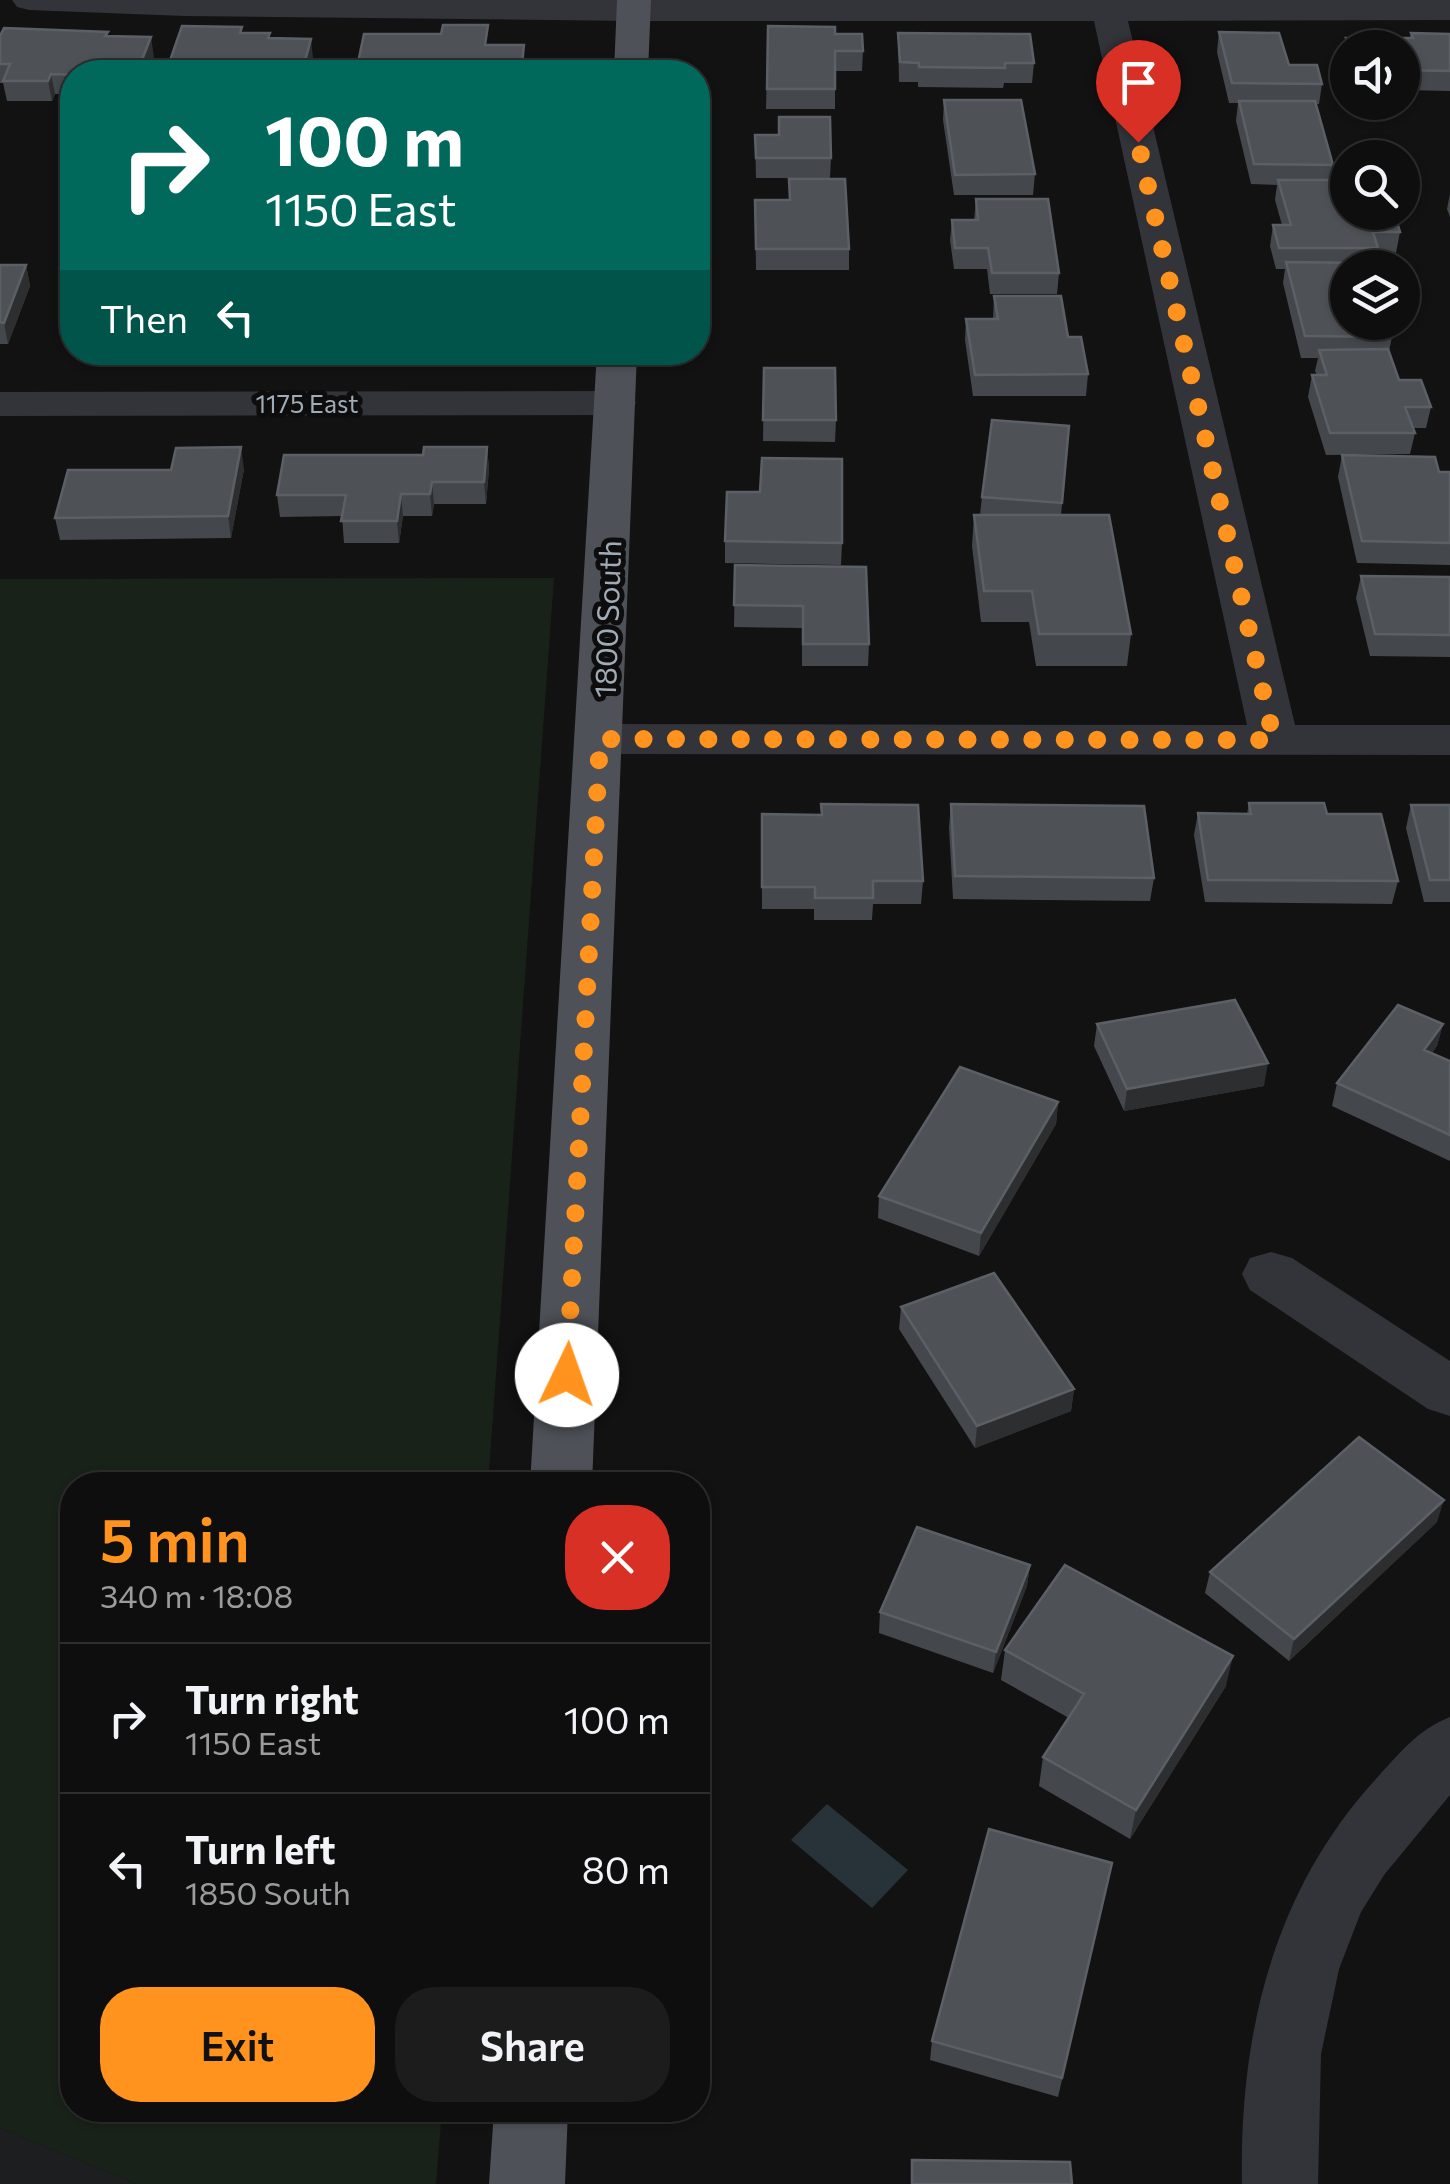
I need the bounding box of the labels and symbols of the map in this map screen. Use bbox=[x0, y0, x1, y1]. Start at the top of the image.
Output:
pin bbox=[1096, 40, 1181, 143]
street label: 1175 East bbox=[255, 388, 359, 418]
street label: 1800 South bbox=[585, 540, 627, 698]
position arrow bbox=[515, 1323, 619, 1427]

